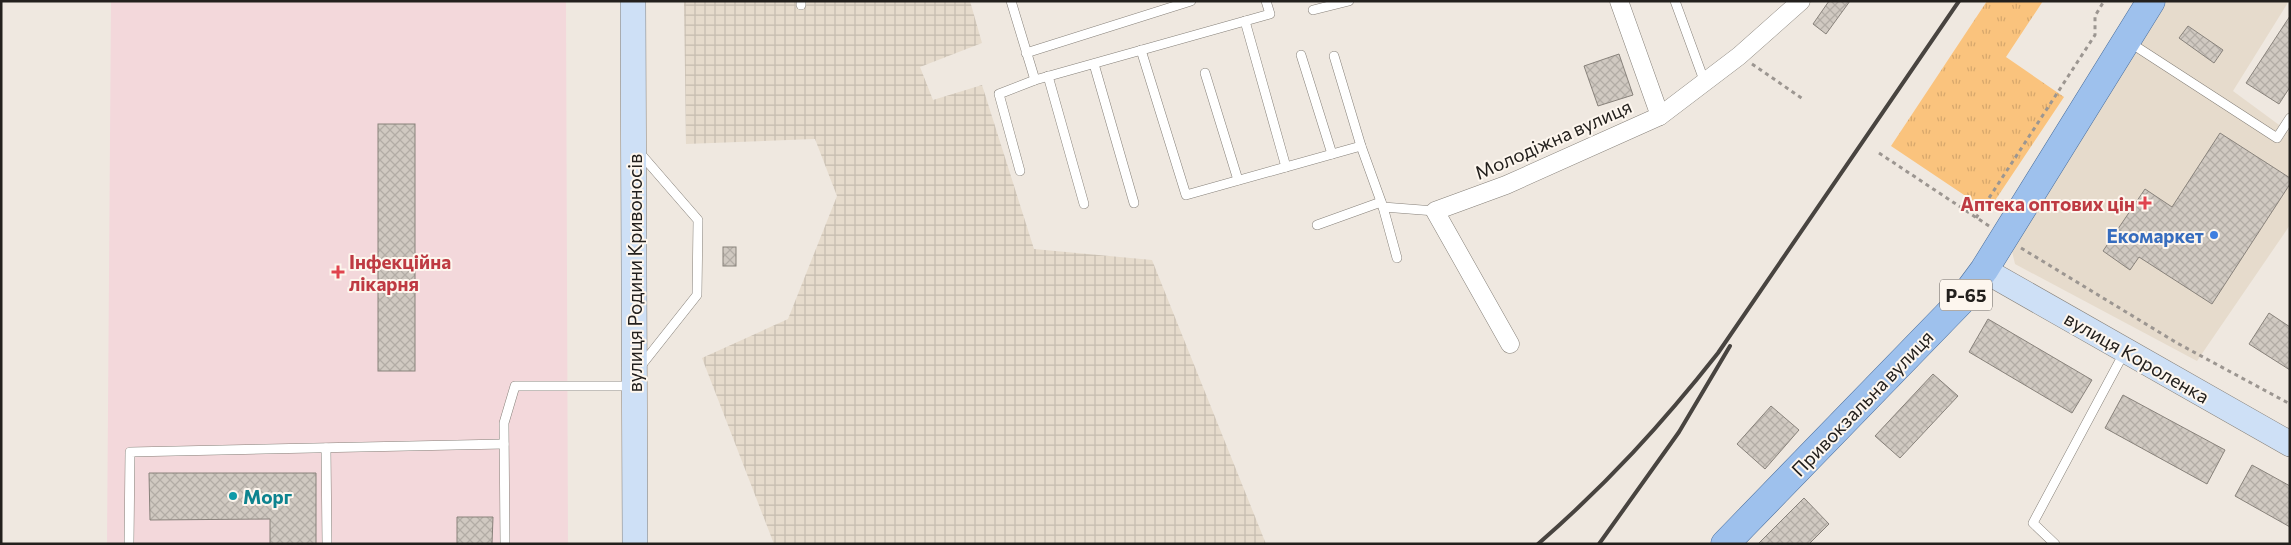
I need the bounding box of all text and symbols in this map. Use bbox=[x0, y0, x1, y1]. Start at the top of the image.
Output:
street label: Молодіжна вулиця bbox=[1471, 94, 1635, 184]
street label: вулиця Родини Кривоносів bbox=[623, 154, 646, 392]
place label: Аптека оптових цін bbox=[1960, 192, 2135, 215]
marker: Аптека оптових цін bbox=[2139, 197, 2151, 209]
place label: Екомаркет bbox=[2106, 224, 2204, 247]
marker: Екомаркет bbox=[2208, 229, 2220, 241]
place label: Інфекційна лікарня bbox=[349, 250, 451, 295]
marker: Інфекційна лікарня bbox=[331, 265, 345, 279]
road number: Р-65 bbox=[1940, 280, 1992, 310]
street label: вулиця Короленка bbox=[2061, 306, 2213, 408]
street label: Привокзальна вулиця bbox=[1786, 325, 1938, 481]
place label: Морг bbox=[243, 485, 293, 508]
marker: Морг bbox=[227, 490, 239, 502]

